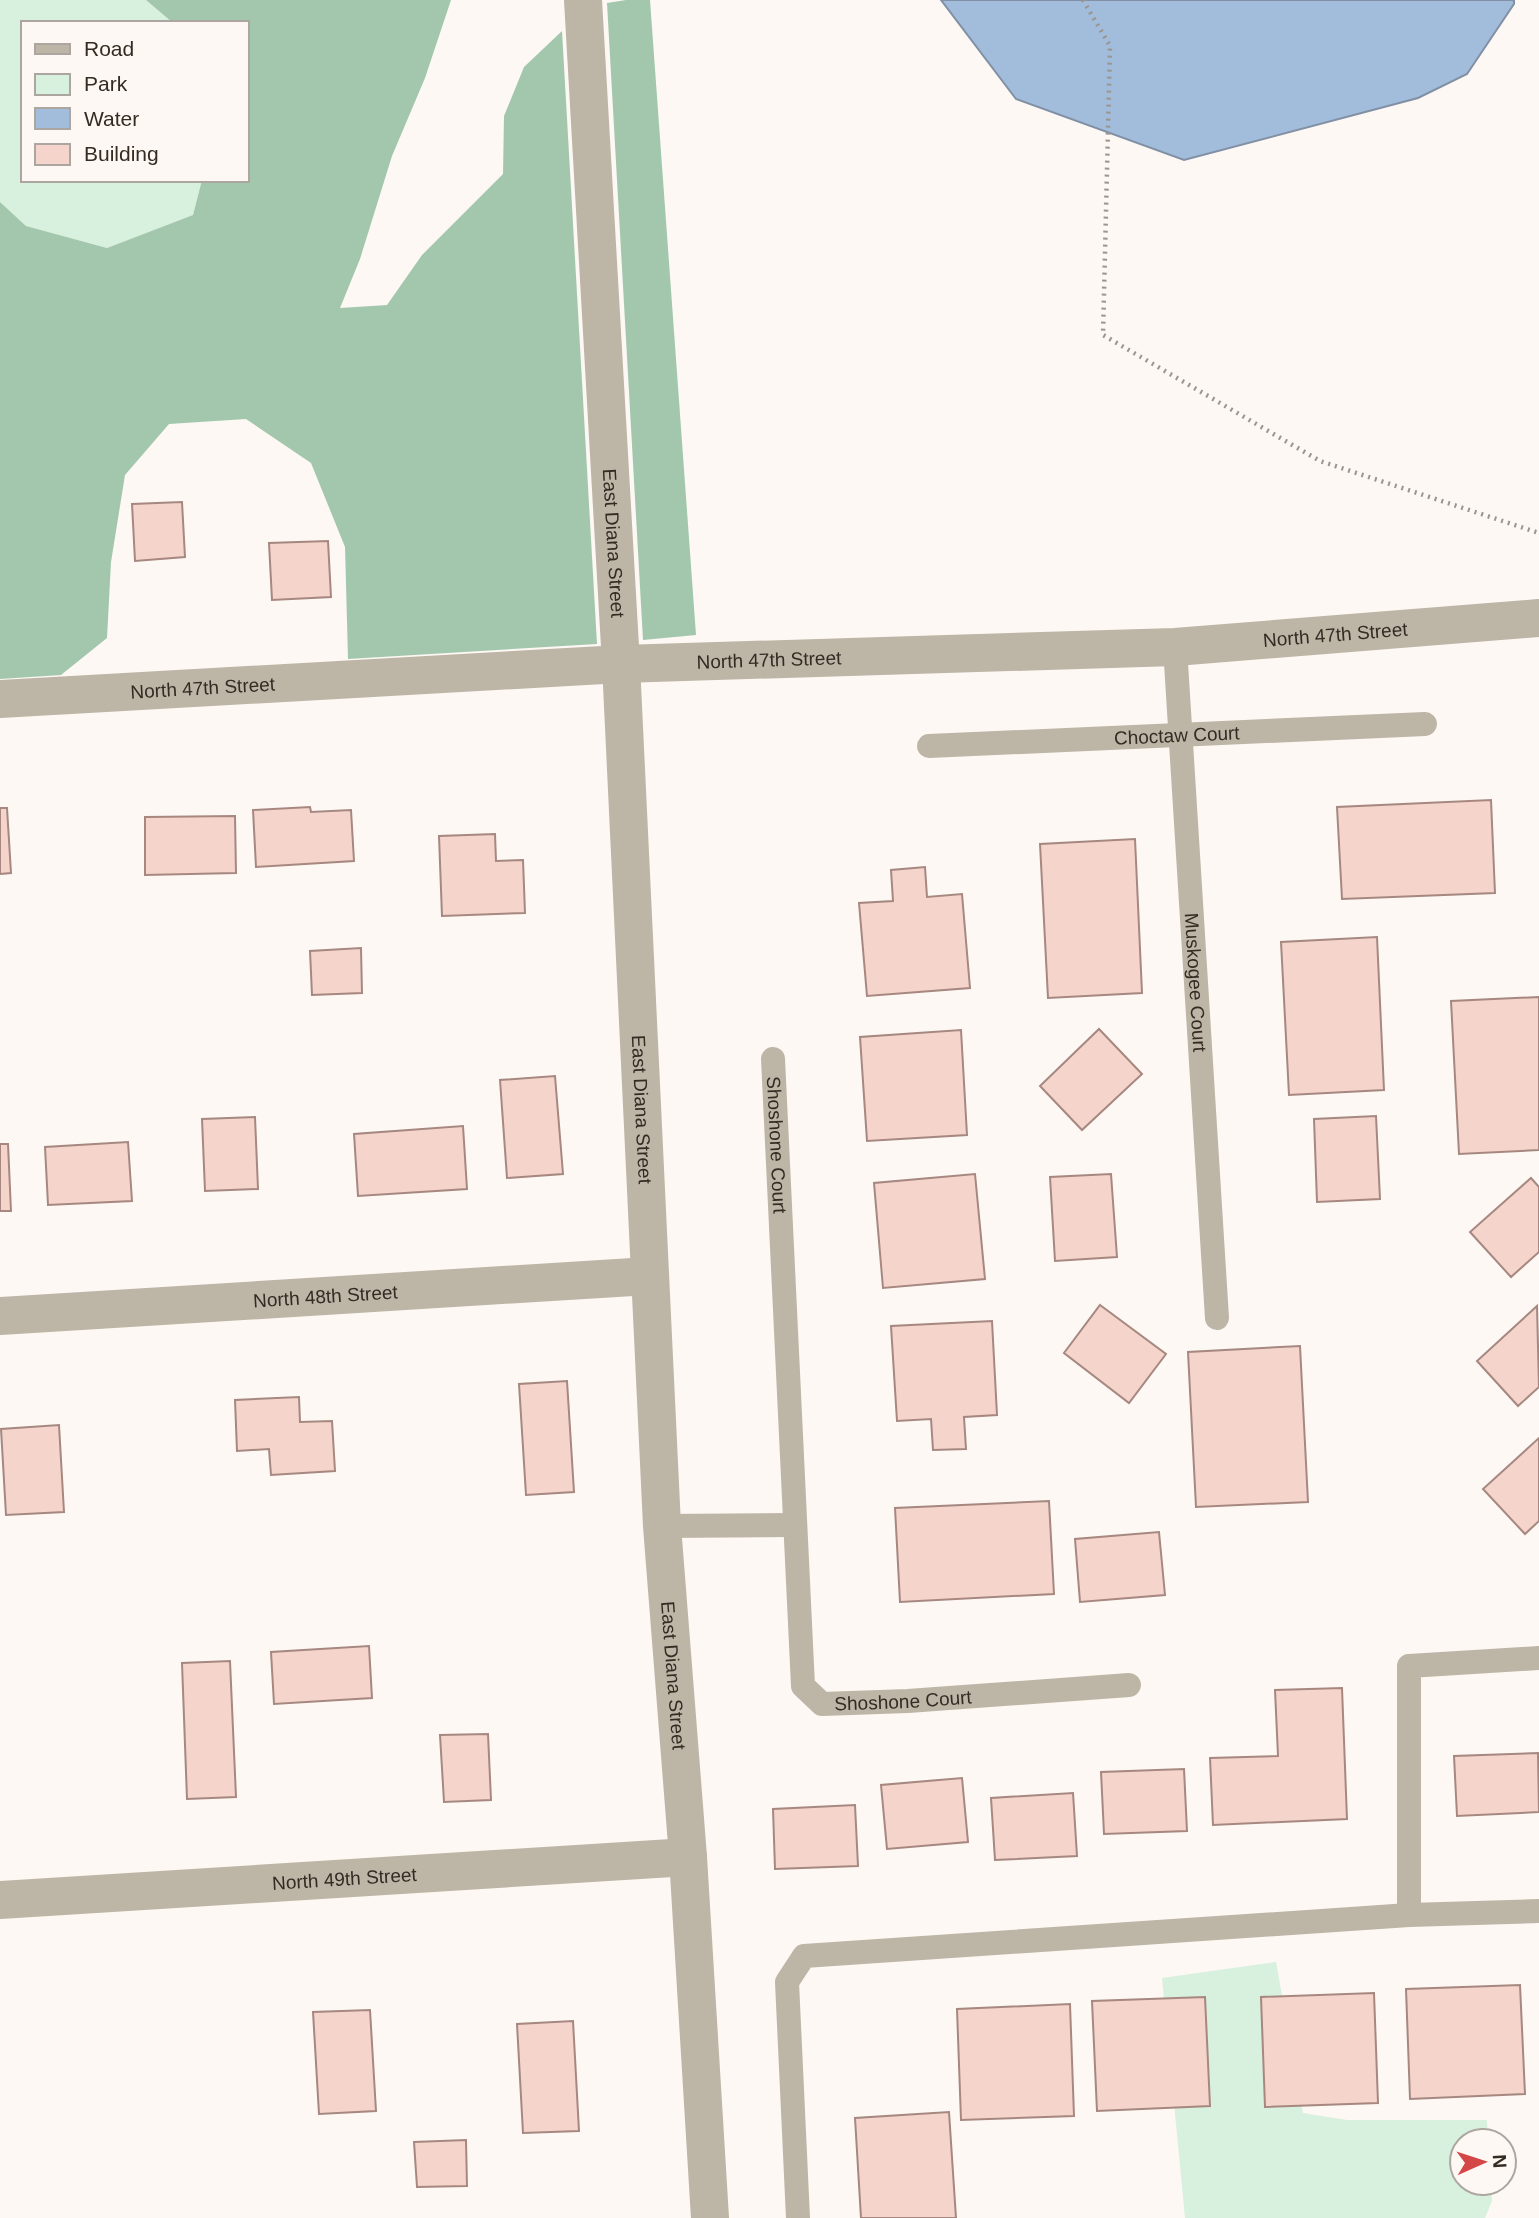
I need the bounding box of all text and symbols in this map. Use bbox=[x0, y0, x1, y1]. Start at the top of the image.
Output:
legend bbox=[21, 21, 248, 182]
text: Road bbox=[84, 37, 134, 60]
text: Park bbox=[84, 72, 128, 95]
text: Water bbox=[84, 107, 139, 130]
text: Building bbox=[84, 142, 159, 165]
street label: East Diana Street bbox=[599, 468, 628, 619]
street label: North 47th Street bbox=[1262, 618, 1409, 651]
street label: North 47th Street bbox=[696, 647, 842, 673]
street label: North 47th Street bbox=[130, 673, 276, 703]
street label: Choctaw Court bbox=[1113, 722, 1241, 749]
street label: Muskogee Court bbox=[1181, 912, 1210, 1053]
street label: East Diana Street bbox=[628, 1034, 656, 1185]
street label: Shoshone Court bbox=[763, 1076, 790, 1215]
street label: North 48th Street bbox=[252, 1281, 399, 1311]
street label: East Diana Street bbox=[657, 1600, 690, 1751]
street label: Shoshone Court bbox=[834, 1686, 973, 1715]
street label: North 49th Street bbox=[271, 1864, 418, 1894]
north arrow bbox=[1448, 2127, 1518, 2197]
text: N bbox=[1489, 2154, 1510, 2169]

